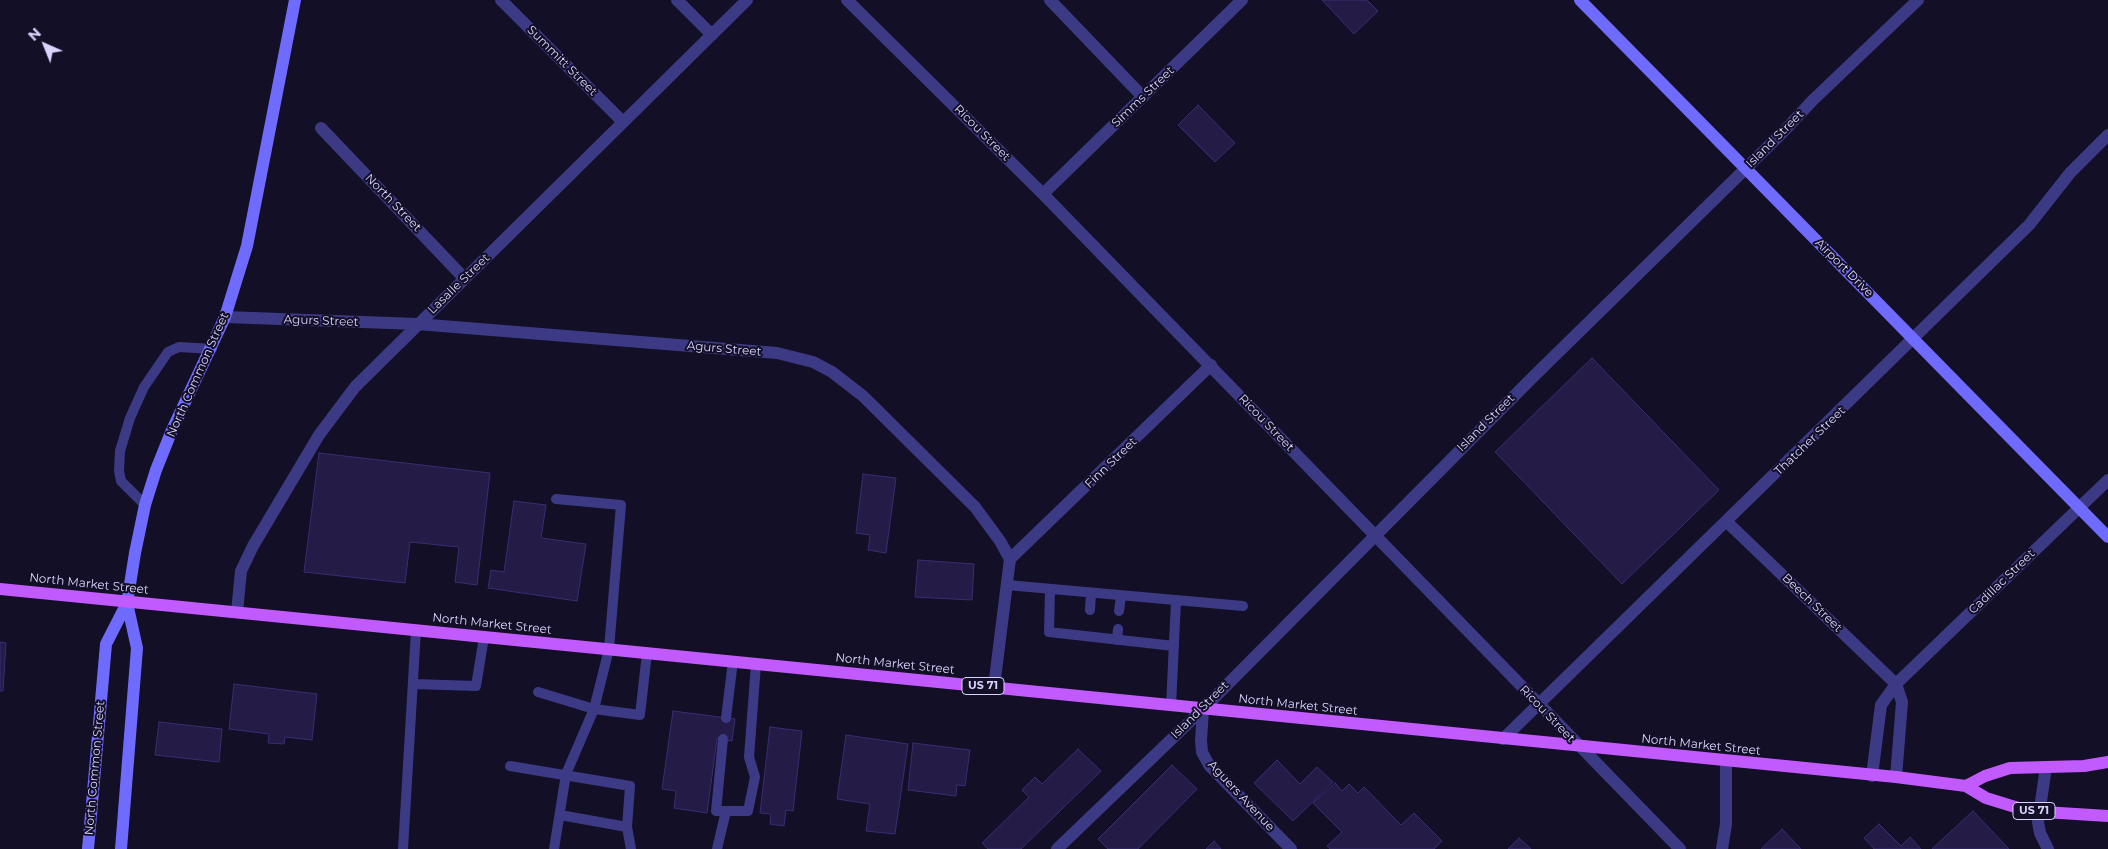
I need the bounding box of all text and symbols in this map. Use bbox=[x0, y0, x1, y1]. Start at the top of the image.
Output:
north arrow bbox=[20, 20, 70, 70]
street label: Summitt Street bbox=[524, 23, 600, 99]
text: N bbox=[24, 24, 45, 45]
street label: Simms Street bbox=[1109, 64, 1177, 130]
street label: Ricou Street bbox=[951, 102, 1013, 164]
street label: Island Street bbox=[1743, 107, 1807, 171]
street label: North Street bbox=[362, 171, 424, 235]
street label: Airport Drive bbox=[1812, 236, 1876, 300]
street label: Lasalle Street bbox=[425, 251, 493, 317]
street label: North Common Street bbox=[164, 311, 232, 439]
street label: Agurs Street bbox=[283, 312, 359, 330]
street label: Agurs Street bbox=[686, 339, 762, 359]
street label: Island Street bbox=[1454, 391, 1518, 455]
street label: Ricou Street bbox=[1235, 392, 1297, 454]
street label: Thatcher Street bbox=[1772, 404, 1848, 478]
street label: Finn Street bbox=[1082, 435, 1140, 491]
street label: Cadillac Street bbox=[1966, 547, 2038, 617]
street label: North Market Street bbox=[29, 571, 149, 597]
street label: Beech Street bbox=[1779, 571, 1845, 635]
street label: North Market Street bbox=[432, 611, 552, 637]
street label: North Market Street bbox=[835, 651, 955, 677]
road number: US 71 bbox=[962, 678, 1004, 694]
street label: Island Street bbox=[1168, 678, 1232, 742]
street label: Ricou Street bbox=[1516, 683, 1578, 745]
street label: North Market Street bbox=[1238, 692, 1358, 718]
street label: North Common Street bbox=[82, 700, 108, 836]
street label: North Market Street bbox=[1641, 732, 1761, 758]
street label: Aguers Avenue bbox=[1205, 758, 1277, 834]
road number: US 71 bbox=[2013, 802, 2055, 819]

